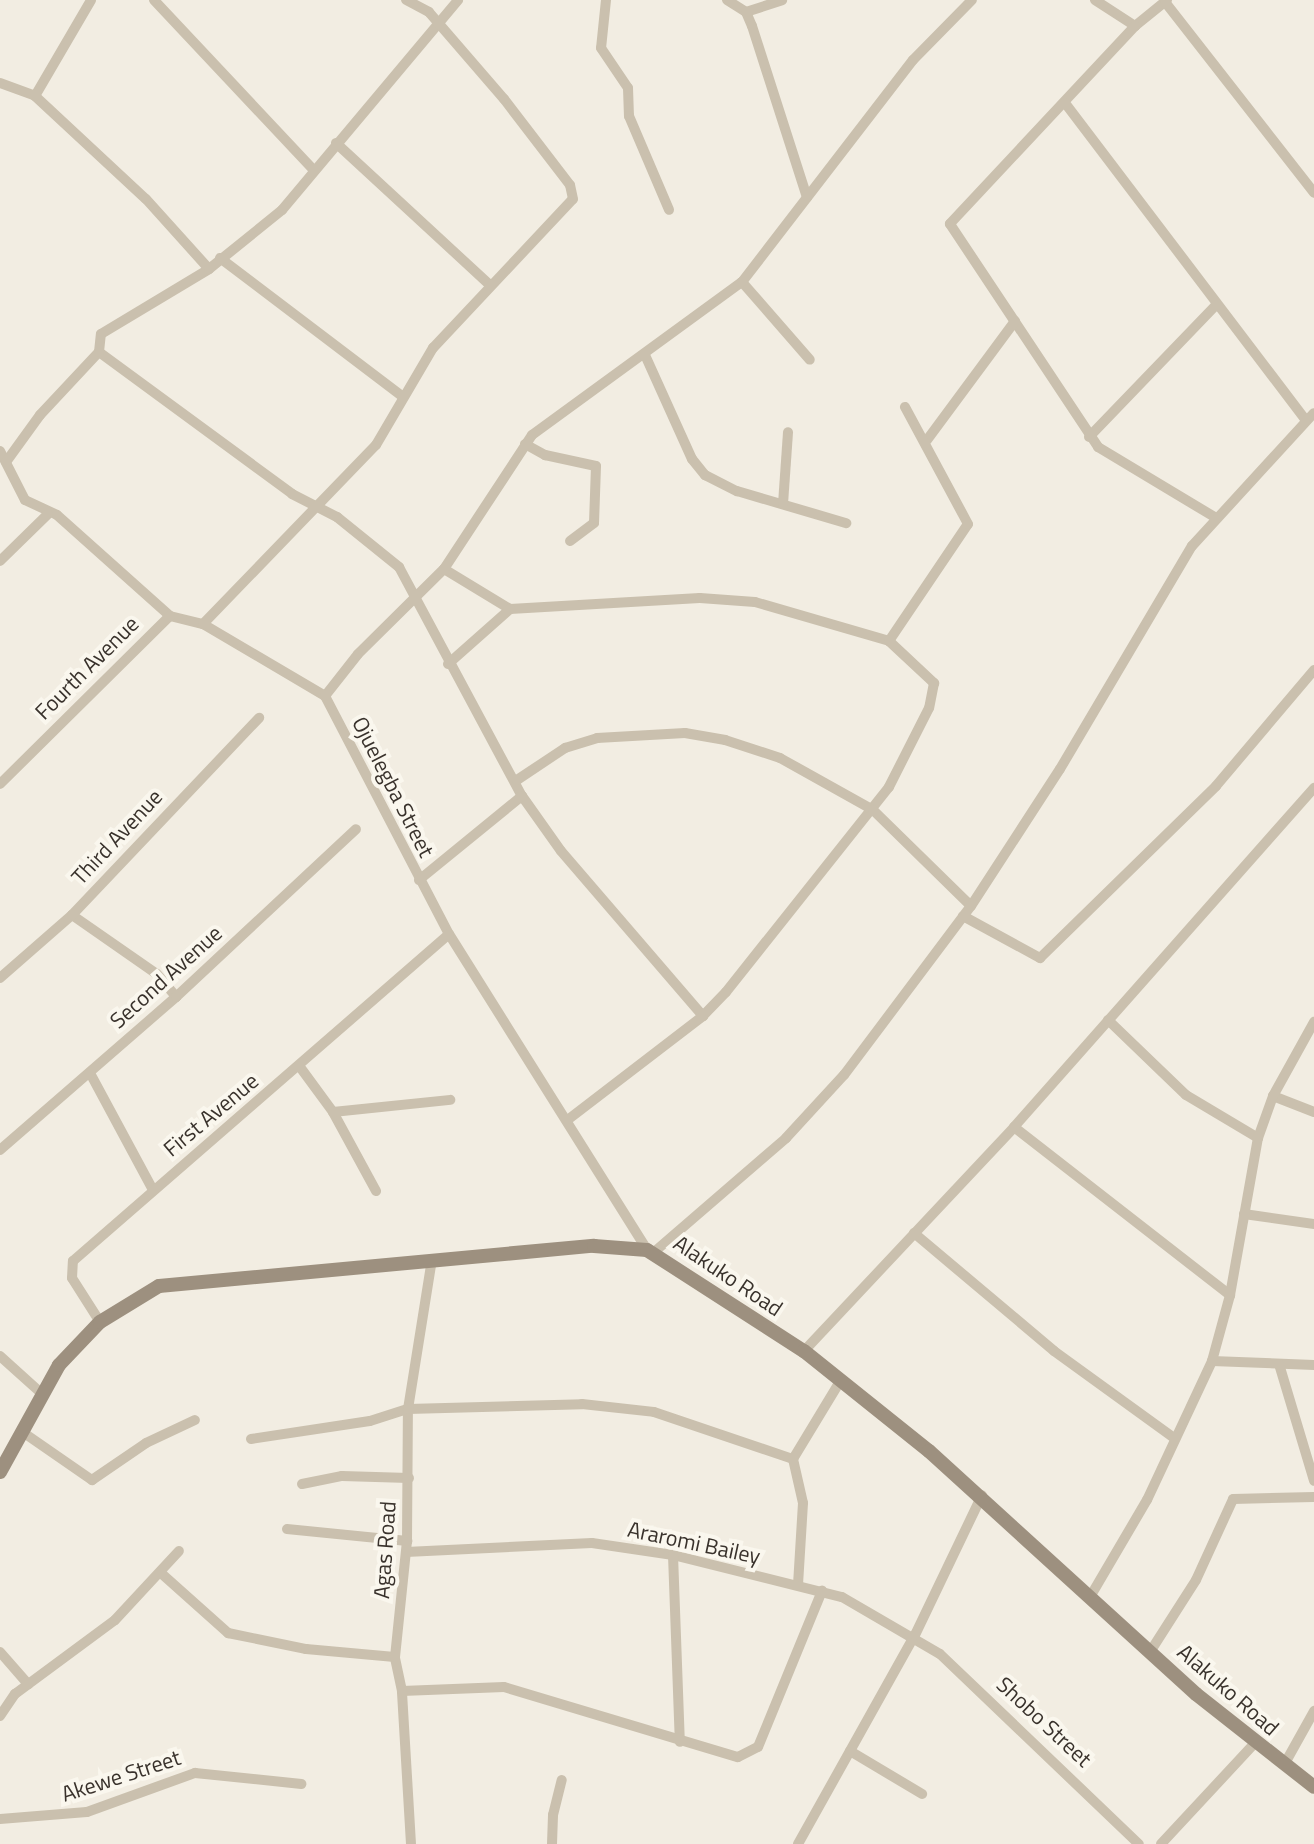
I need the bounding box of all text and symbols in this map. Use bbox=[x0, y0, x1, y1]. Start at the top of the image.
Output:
street label: Fourth Avenue bbox=[30, 611, 144, 725]
street label: Ojuelegba Street bbox=[346, 712, 440, 862]
street label: Third Avenue bbox=[66, 784, 168, 890]
street label: Second Avenue bbox=[105, 920, 227, 1034]
street label: First Avenue bbox=[158, 1068, 264, 1162]
street label: Alakuko Road bbox=[668, 1230, 788, 1322]
street label: Agas Road bbox=[368, 1500, 402, 1600]
street label: Araromi Bailey bbox=[625, 1516, 763, 1570]
street label: Alakuko Road bbox=[1172, 1639, 1284, 1741]
street label: Shobo Street bbox=[991, 1671, 1097, 1773]
street label: Akewe Street bbox=[58, 1744, 184, 1808]

